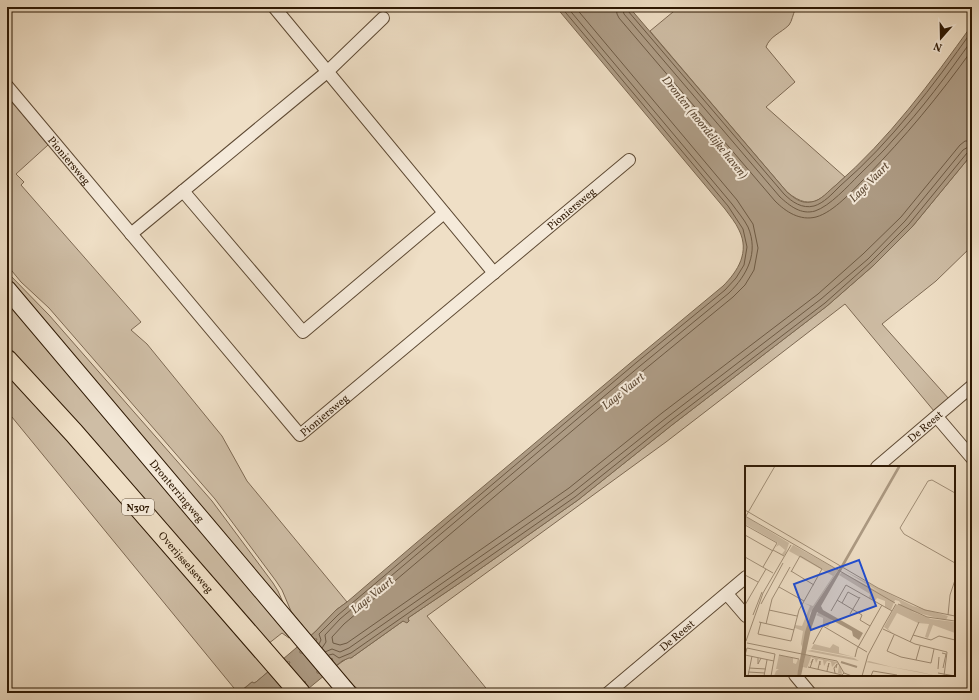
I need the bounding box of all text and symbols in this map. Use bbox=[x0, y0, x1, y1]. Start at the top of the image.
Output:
north arrow bbox=[921, 18, 961, 58]
text: N bbox=[932, 38, 944, 54]
water label: Dronten (noordelijke haven) bbox=[658, 73, 751, 183]
street label: Pioniersweg bbox=[43, 134, 93, 189]
water label: Lage Vaart bbox=[846, 158, 894, 206]
street label: Pioniersweg bbox=[545, 185, 600, 234]
water label: Lage Vaart bbox=[599, 369, 649, 414]
street label: Pioniersweg bbox=[298, 391, 353, 441]
street label: De Reest bbox=[905, 408, 947, 447]
street label: Dronterringweg bbox=[145, 457, 207, 527]
inset map bbox=[745, 466, 955, 676]
road number: N307 bbox=[122, 499, 154, 515]
street label: Overijsselseweg bbox=[154, 529, 216, 597]
water label: Lage Vaart bbox=[348, 573, 398, 618]
street label: De Reest bbox=[657, 617, 699, 655]

